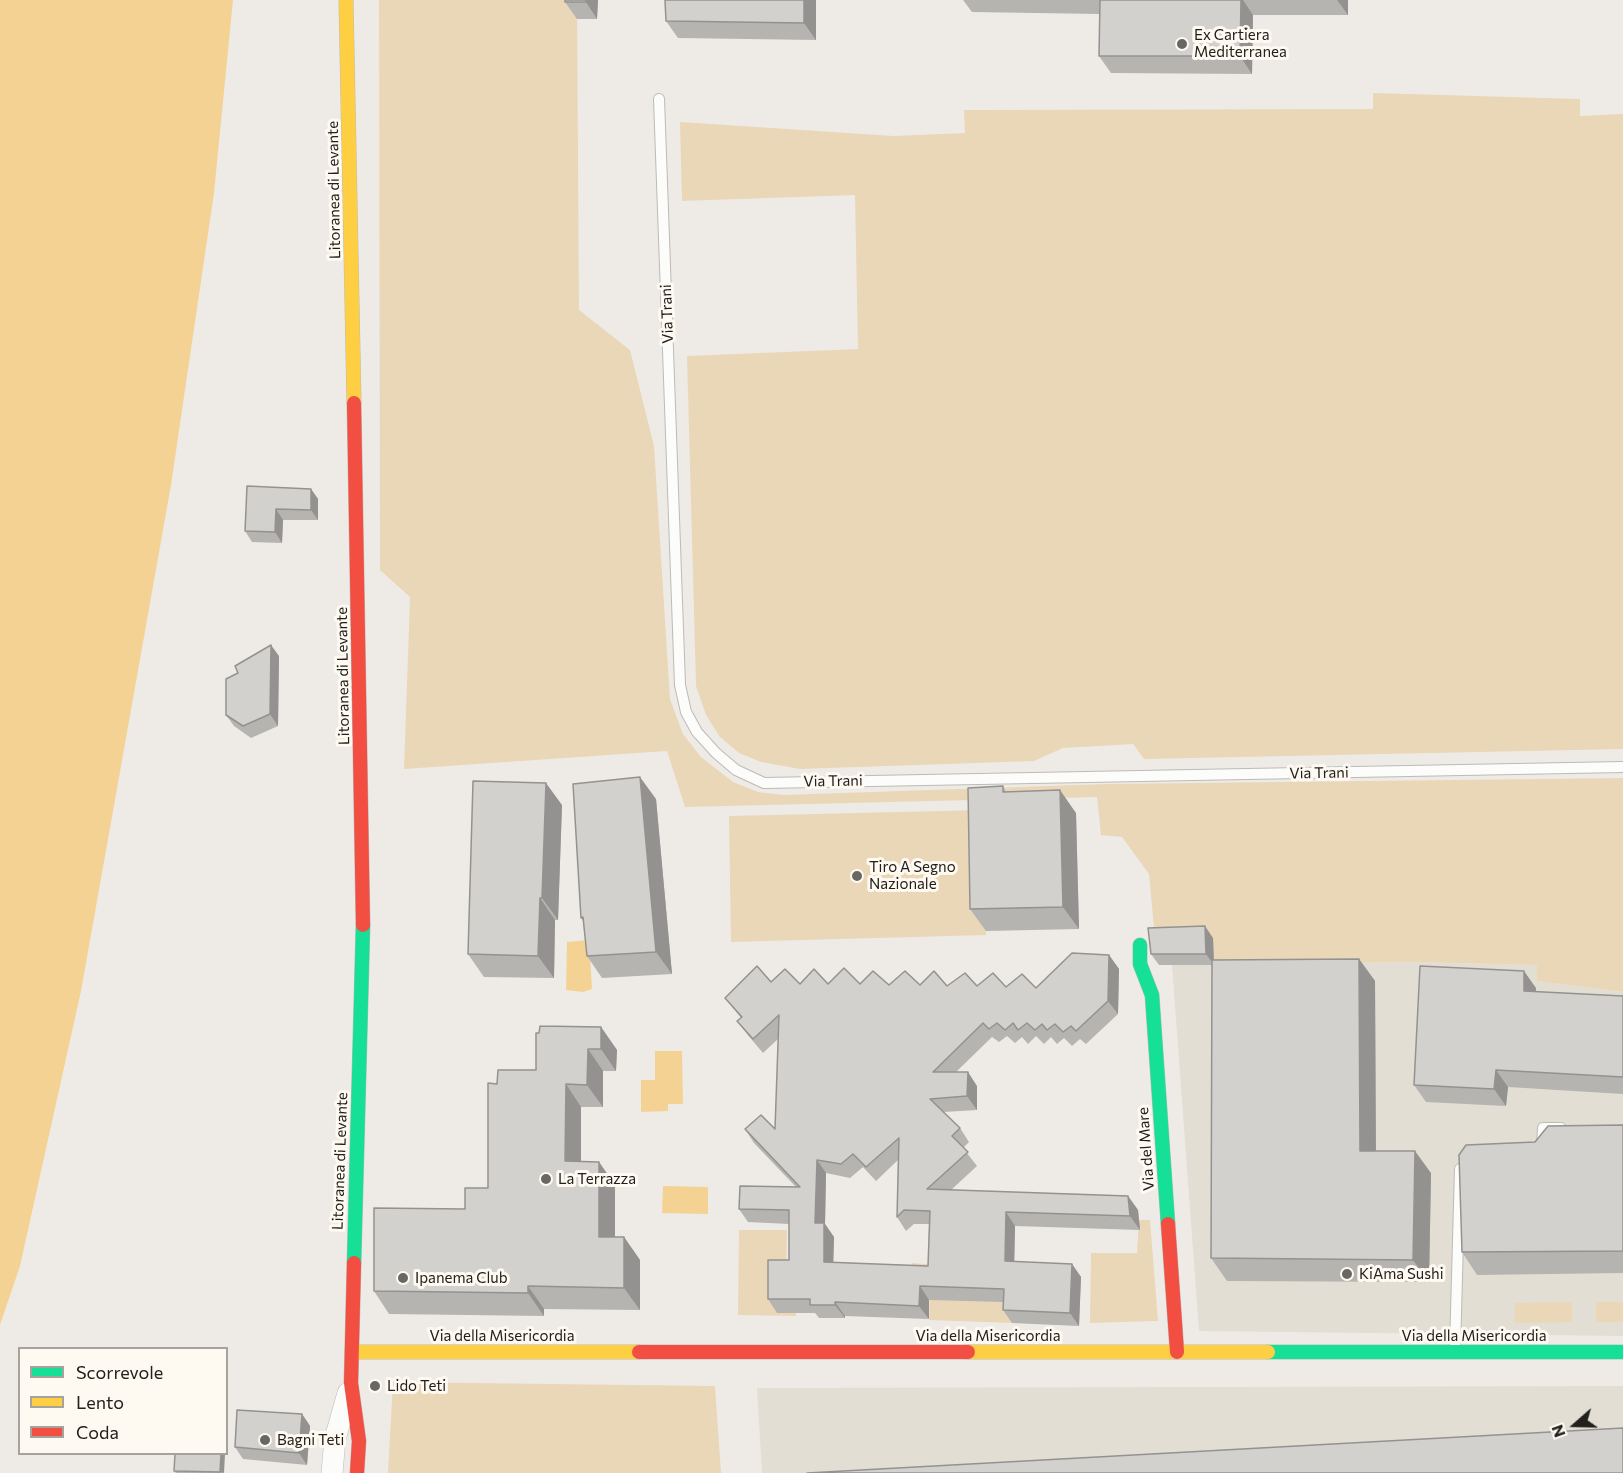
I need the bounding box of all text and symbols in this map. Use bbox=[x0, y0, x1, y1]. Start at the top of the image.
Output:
place label: Ex Cartiera Mediterranea bbox=[1194, 26, 1287, 61]
marker: Ex Cartiera Mediterranea bbox=[1175, 37, 1189, 51]
street label: Litoranea di Levante bbox=[324, 121, 344, 259]
street label: Via Trani bbox=[657, 284, 677, 344]
street label: Litoranea di Levante bbox=[333, 607, 353, 745]
street label: Via Trani bbox=[1289, 763, 1349, 783]
street label: Via Trani bbox=[803, 771, 863, 791]
place label: Tiro A Segno Nazionale bbox=[869, 858, 956, 893]
marker: Tiro A Segno Nazionale bbox=[850, 869, 864, 883]
street label: Litoranea di Levante bbox=[329, 1092, 351, 1230]
street label: Via del Mare bbox=[1134, 1107, 1158, 1191]
place label: La Terrazza bbox=[558, 1170, 636, 1188]
marker: La Terrazza bbox=[539, 1172, 553, 1186]
place label: KiAma Sushi bbox=[1359, 1265, 1444, 1283]
marker: KiAma Sushi bbox=[1340, 1267, 1354, 1281]
place label: Ipanema Club bbox=[415, 1269, 508, 1287]
marker: Ipanema Club bbox=[396, 1271, 410, 1285]
street label: Via della Misericordia bbox=[429, 1327, 575, 1345]
street label: Via della Misericordia bbox=[915, 1327, 1061, 1345]
street label: Via della Misericordia bbox=[1401, 1327, 1547, 1345]
legend bbox=[18, 1347, 228, 1455]
text: Scorrevole bbox=[76, 1361, 163, 1383]
place label: Lido Teti bbox=[387, 1377, 446, 1395]
marker: Lido Teti bbox=[368, 1379, 382, 1393]
text: Lento bbox=[76, 1391, 124, 1413]
north arrow bbox=[1545, 1395, 1605, 1455]
text: Coda bbox=[76, 1421, 119, 1443]
text: N bbox=[1547, 1422, 1569, 1440]
place label: Bagni Teti bbox=[277, 1431, 344, 1449]
marker: Bagni Teti bbox=[258, 1433, 272, 1447]

